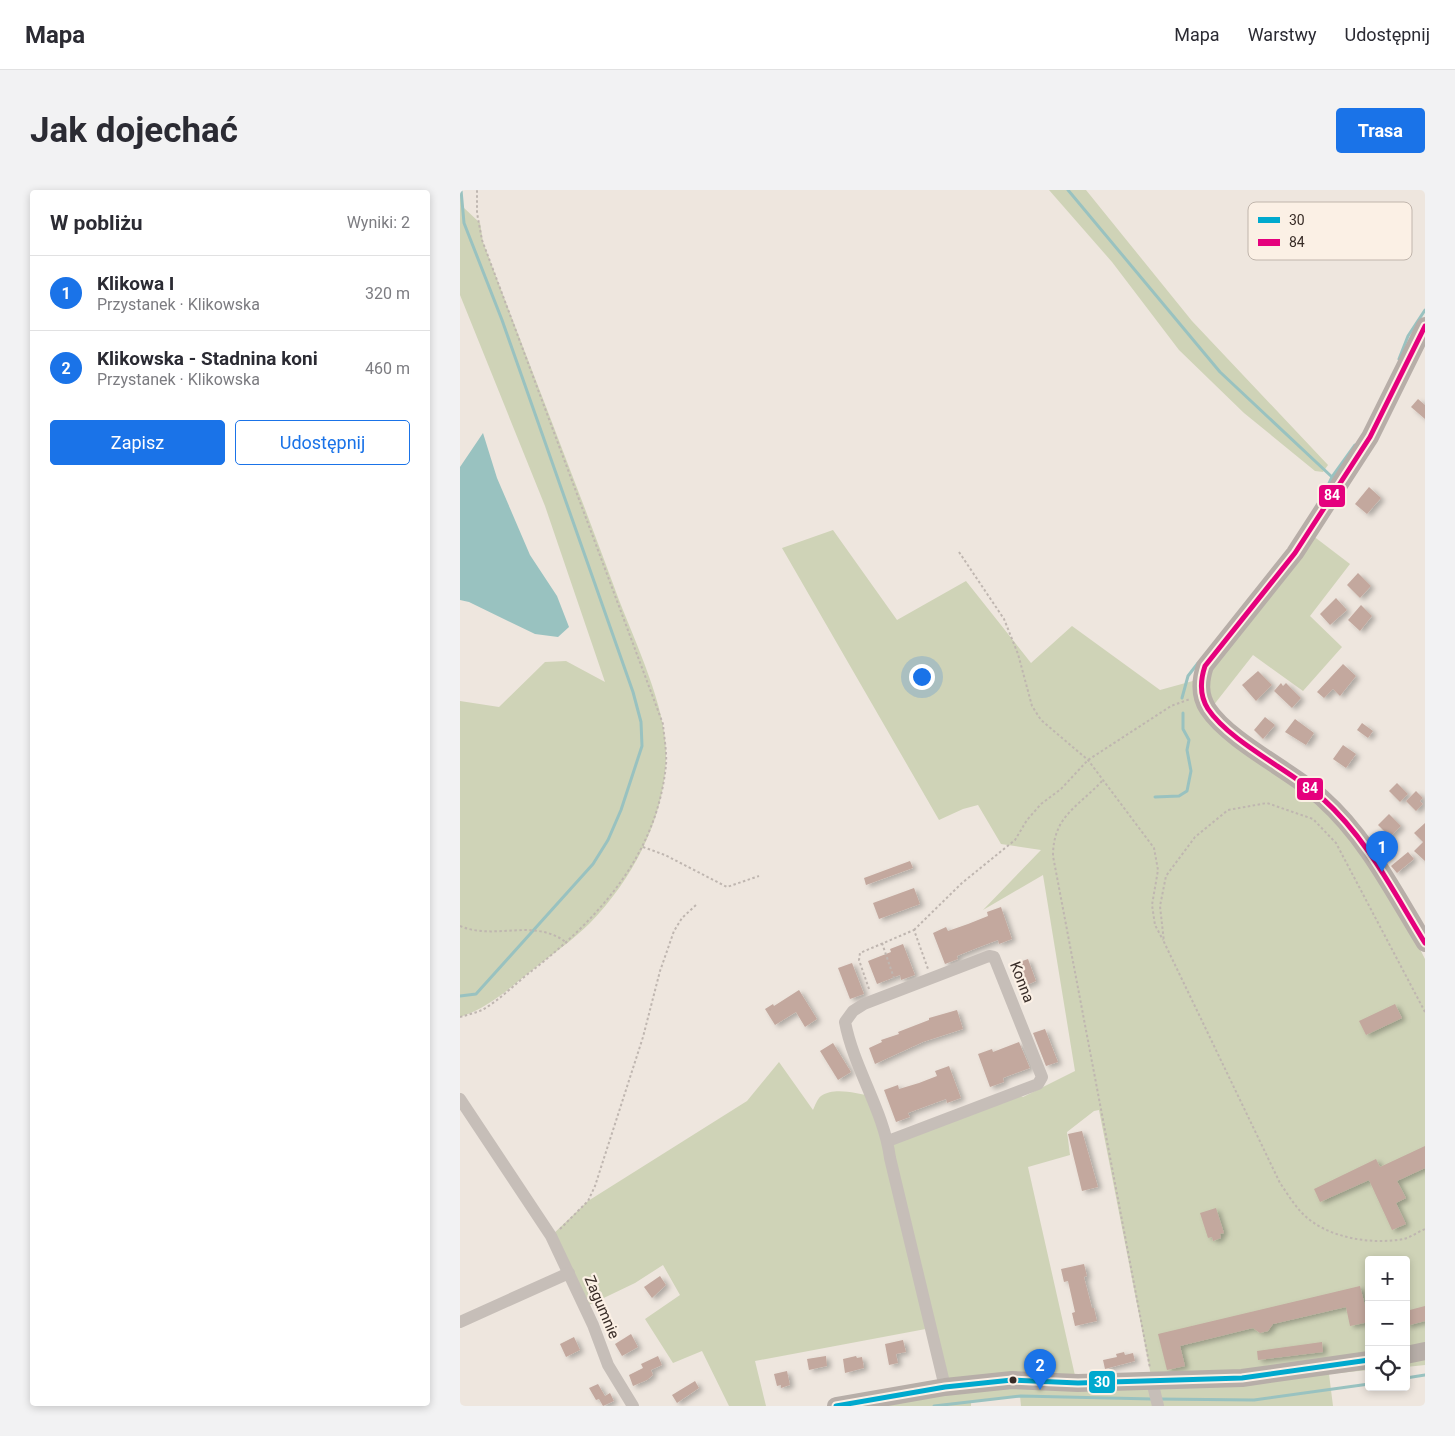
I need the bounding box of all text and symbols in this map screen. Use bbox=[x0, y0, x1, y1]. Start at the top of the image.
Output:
text: Mapa bbox=[25, 21, 85, 49]
text: Mapa bbox=[1174, 24, 1220, 45]
text: Warstwy bbox=[1248, 24, 1316, 45]
text: Udostępnij bbox=[1344, 24, 1430, 45]
button: Trasa bbox=[1336, 108, 1425, 153]
text: Jak dojechać bbox=[30, 110, 238, 151]
legend bbox=[1248, 202, 1412, 260]
text: W pobliżu bbox=[50, 211, 143, 235]
text: 30 bbox=[1289, 212, 1305, 228]
text: Wyniki: 2 bbox=[347, 213, 410, 232]
text: 84 bbox=[1289, 234, 1305, 250]
text: Klikowa I bbox=[97, 272, 174, 295]
text: 1 bbox=[61, 284, 71, 303]
text: 320 m bbox=[365, 284, 410, 303]
text: Przystanek · Klikowska bbox=[97, 295, 260, 314]
text: Klikowska - Stadnina koni bbox=[97, 347, 318, 370]
text: 2 bbox=[61, 359, 71, 378]
text: 460 m bbox=[365, 359, 410, 378]
text: Przystanek · Klikowska bbox=[97, 370, 260, 389]
button: Zapisz bbox=[50, 420, 225, 465]
button: Udostępnij bbox=[235, 420, 410, 465]
line badge: 84 bbox=[1318, 484, 1346, 508]
text: 84 bbox=[1324, 487, 1340, 503]
your location bbox=[909, 664, 935, 690]
line badge: 84 bbox=[1296, 777, 1324, 801]
text: 84 bbox=[1302, 780, 1318, 796]
pin: 1 bbox=[1366, 831, 1398, 872]
street label: Konna bbox=[1006, 959, 1038, 1005]
map controls bbox=[1365, 1256, 1410, 1391]
button: + bbox=[1365, 1256, 1410, 1301]
street label: Zagumnie bbox=[581, 1273, 623, 1341]
button: − bbox=[1365, 1301, 1410, 1346]
button: locate bbox=[1365, 1346, 1410, 1391]
pin: 2 bbox=[1024, 1349, 1056, 1390]
line badge: 30 bbox=[1088, 1370, 1116, 1394]
text: 30 bbox=[1094, 1374, 1110, 1390]
unlabelled marker bbox=[1008, 1375, 1018, 1385]

